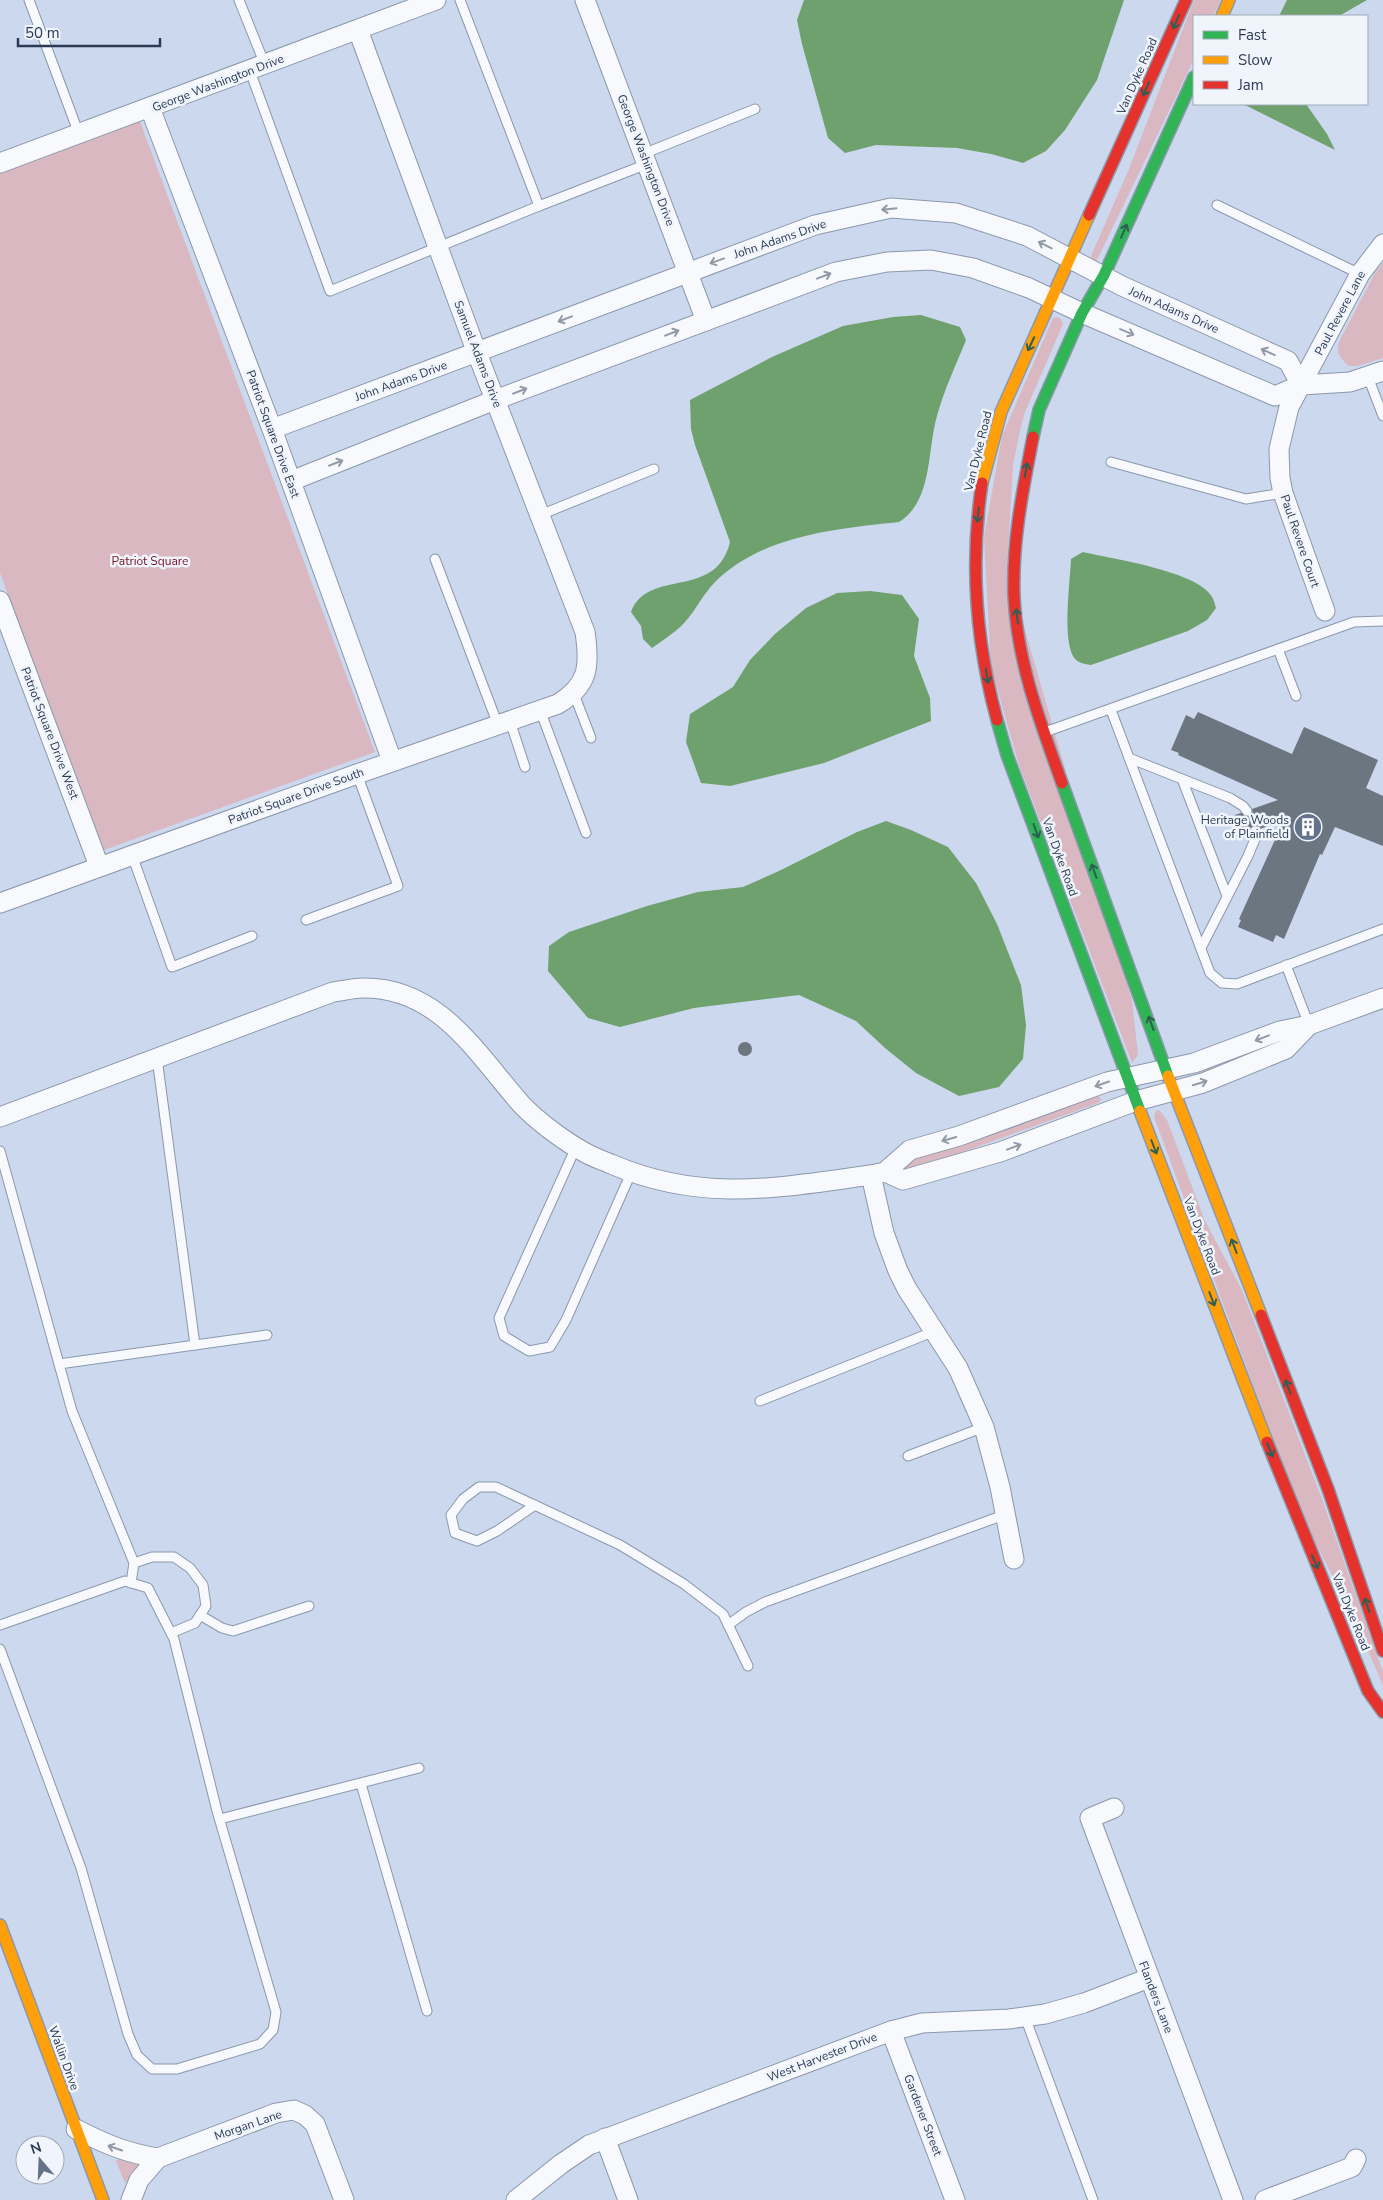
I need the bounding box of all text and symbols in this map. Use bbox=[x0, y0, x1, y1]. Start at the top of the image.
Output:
one-way arrow bbox=[1171, 14, 1181, 29]
scale bar bbox=[18, 15, 160, 47]
legend bbox=[1193, 15, 1368, 105]
text: 50 m bbox=[25, 23, 60, 43]
text: Fast bbox=[1238, 25, 1267, 45]
street label: Van Dyke Road bbox=[1113, 35, 1161, 118]
street label: George Washington Drive bbox=[150, 50, 286, 116]
text: Slow bbox=[1238, 50, 1273, 70]
text: Jam bbox=[1237, 75, 1264, 95]
one-way arrow bbox=[1141, 81, 1150, 96]
street label: George Washington Drive bbox=[613, 92, 679, 228]
one-way arrow bbox=[881, 204, 897, 214]
street label: John Adams Drive bbox=[731, 216, 828, 263]
one-way arrow bbox=[1120, 224, 1130, 239]
one-way arrow bbox=[1038, 240, 1053, 250]
one-way arrow bbox=[710, 257, 725, 266]
street label: Paul Revere Lane bbox=[1311, 268, 1369, 358]
one-way arrow bbox=[816, 271, 831, 280]
street label: John Adams Drive bbox=[1126, 283, 1222, 337]
street label: Samuel Adams Drive bbox=[450, 298, 506, 410]
one-way arrow bbox=[558, 314, 573, 324]
one-way arrow bbox=[1119, 327, 1134, 337]
one-way arrow bbox=[664, 328, 679, 338]
one-way arrow bbox=[1025, 336, 1035, 351]
one-way arrow bbox=[1261, 347, 1276, 357]
street label: John Adams Drive bbox=[352, 357, 449, 405]
street label: Patriot Square Drive East bbox=[242, 368, 304, 501]
one-way arrow bbox=[512, 386, 527, 395]
street label: Van Dyke Road bbox=[960, 409, 996, 494]
one-way arrow bbox=[328, 458, 343, 467]
one-way arrow bbox=[1022, 463, 1031, 479]
street label: Paul Revere Court bbox=[1277, 492, 1324, 590]
one-way arrow bbox=[973, 506, 983, 522]
park label: Patriot Square bbox=[112, 553, 188, 569]
one-way arrow bbox=[1012, 608, 1022, 624]
street label: Patriot Square Drive West bbox=[17, 665, 83, 802]
one-way arrow bbox=[982, 668, 992, 684]
street label: Patriot Square Drive South bbox=[226, 764, 366, 828]
place label: Heritage Woods of Plainfield bbox=[1201, 812, 1289, 842]
building icon: Heritage Woods of Plainfield bbox=[1293, 812, 1323, 842]
street label: Van Dyke Road bbox=[1038, 815, 1082, 898]
one-way arrow bbox=[1032, 823, 1041, 838]
one-way arrow bbox=[1089, 864, 1098, 879]
one-way arrow bbox=[1146, 1016, 1155, 1032]
one-way arrow bbox=[1255, 1034, 1270, 1043]
one-way arrow bbox=[1191, 1078, 1207, 1088]
one-way arrow bbox=[1094, 1080, 1110, 1089]
one-way arrow bbox=[941, 1134, 957, 1144]
one-way arrow bbox=[1149, 1139, 1159, 1154]
one-way arrow bbox=[1006, 1142, 1022, 1151]
street label: Van Dyke Road bbox=[1179, 1194, 1224, 1277]
one-way arrow bbox=[1229, 1239, 1238, 1254]
one-way arrow bbox=[1208, 1290, 1217, 1306]
one-way arrow bbox=[1283, 1379, 1292, 1395]
one-way arrow bbox=[1266, 1442, 1275, 1457]
one-way arrow bbox=[1311, 1554, 1321, 1569]
street label: Van Dyke Road bbox=[1328, 1570, 1374, 1653]
one-way arrow bbox=[1362, 1598, 1371, 1613]
street label: Flanders Lane bbox=[1135, 1959, 1177, 2035]
street label: Wallin Drive bbox=[45, 2024, 83, 2092]
street label: West Harvester Drive bbox=[765, 2029, 879, 2085]
street label: Gardener Street bbox=[900, 2072, 946, 2159]
street label: Morgan Lane bbox=[212, 2106, 284, 2144]
north arrow bbox=[15, 2135, 65, 2185]
text: N bbox=[28, 2137, 44, 2159]
one-way arrow bbox=[108, 2143, 124, 2152]

